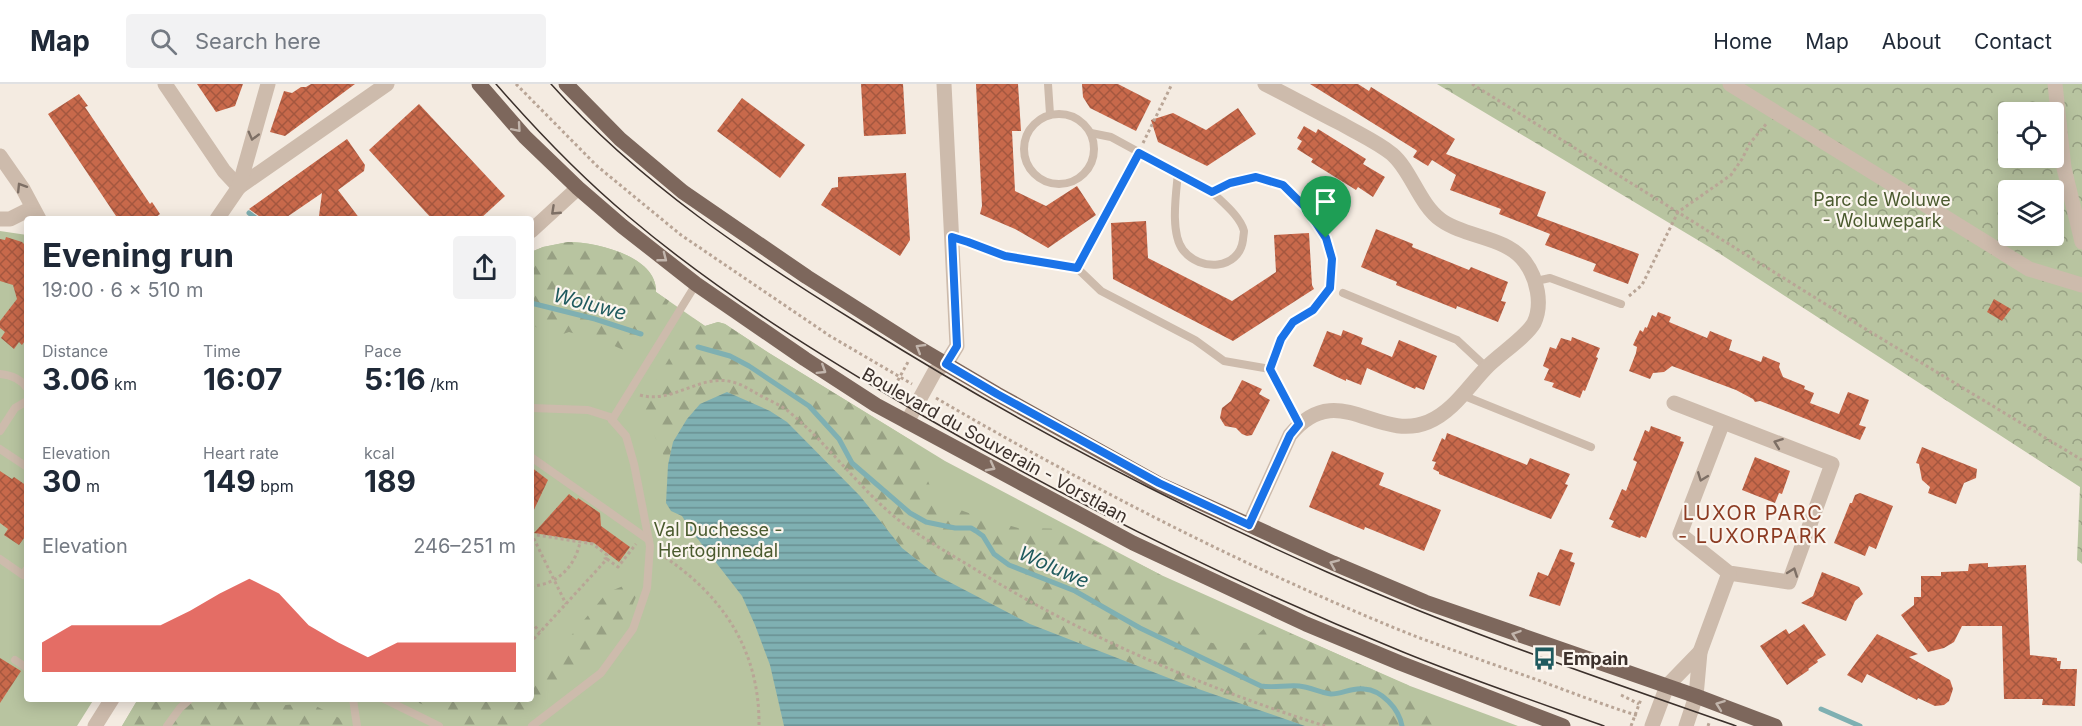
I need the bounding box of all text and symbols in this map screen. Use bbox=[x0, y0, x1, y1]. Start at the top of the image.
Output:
search box bbox=[126, 14, 546, 68]
text: Map bbox=[30, 24, 90, 58]
icon: search bbox=[147, 25, 180, 58]
text: Search here bbox=[195, 28, 321, 54]
text: Home bbox=[1713, 29, 1772, 54]
text: Map bbox=[1805, 29, 1849, 54]
text: About bbox=[1882, 29, 1941, 54]
text: Contact bbox=[1974, 29, 2052, 54]
map controls bbox=[1998, 102, 2064, 246]
button: locate bbox=[1998, 102, 2064, 168]
one-way arrow bbox=[510, 121, 521, 132]
one-way arrow bbox=[248, 130, 260, 140]
pin bbox=[1300, 176, 1351, 238]
button: layers bbox=[1998, 180, 2064, 246]
one-way arrow bbox=[16, 183, 28, 193]
icon: arrive bbox=[1309, 185, 1342, 218]
park label: Parc de Woluwe - Woluwepark bbox=[1813, 189, 1951, 231]
one-way arrow bbox=[552, 204, 562, 215]
text: Evening run bbox=[42, 235, 234, 275]
button: share bbox=[453, 236, 516, 299]
one-way arrow bbox=[656, 251, 667, 262]
text: 19:00 · 6 × 510 m bbox=[42, 278, 203, 302]
water label: Woluwe bbox=[551, 283, 629, 325]
text: Distance bbox=[42, 341, 108, 361]
text: Time bbox=[203, 341, 241, 361]
text: Pace bbox=[364, 341, 402, 361]
one-way arrow bbox=[916, 344, 926, 355]
text: 3.06 bbox=[42, 361, 110, 397]
text: 16:07 bbox=[203, 361, 283, 397]
text: 5:16 bbox=[364, 361, 426, 397]
one-way arrow bbox=[816, 363, 826, 375]
street label: Boulevard du Souverain - Vorstlaan bbox=[859, 363, 1131, 527]
text: km bbox=[110, 374, 137, 394]
text: /km bbox=[426, 374, 459, 394]
one-way arrow bbox=[1773, 438, 1784, 450]
text: Elevation bbox=[42, 443, 111, 463]
text: Heart rate bbox=[203, 443, 279, 463]
text: kcal bbox=[364, 443, 395, 463]
one-way arrow bbox=[985, 460, 995, 471]
text: 30 bbox=[42, 463, 82, 499]
text: 149 bbox=[203, 463, 256, 499]
text: 189 bbox=[364, 463, 416, 499]
one-way arrow bbox=[1697, 471, 1709, 482]
text: m bbox=[82, 476, 100, 496]
text: bpm bbox=[256, 476, 294, 496]
district label: LUXOR PARC - LUXORPARK bbox=[1678, 501, 1828, 548]
park label: Val Duchesse - Hertoginnedal bbox=[654, 519, 782, 561]
text: Elevation bbox=[42, 534, 128, 558]
text: 246–251 m bbox=[413, 534, 516, 558]
water label: Woluwe bbox=[1015, 541, 1093, 593]
one-way arrow bbox=[1330, 559, 1341, 571]
one-way arrow bbox=[1785, 567, 1798, 578]
one-way arrow bbox=[1511, 629, 1522, 642]
bus stop icon: Empain bbox=[1532, 645, 1558, 671]
place label: Empain bbox=[1563, 648, 1628, 669]
one-way arrow bbox=[1715, 699, 1726, 712]

